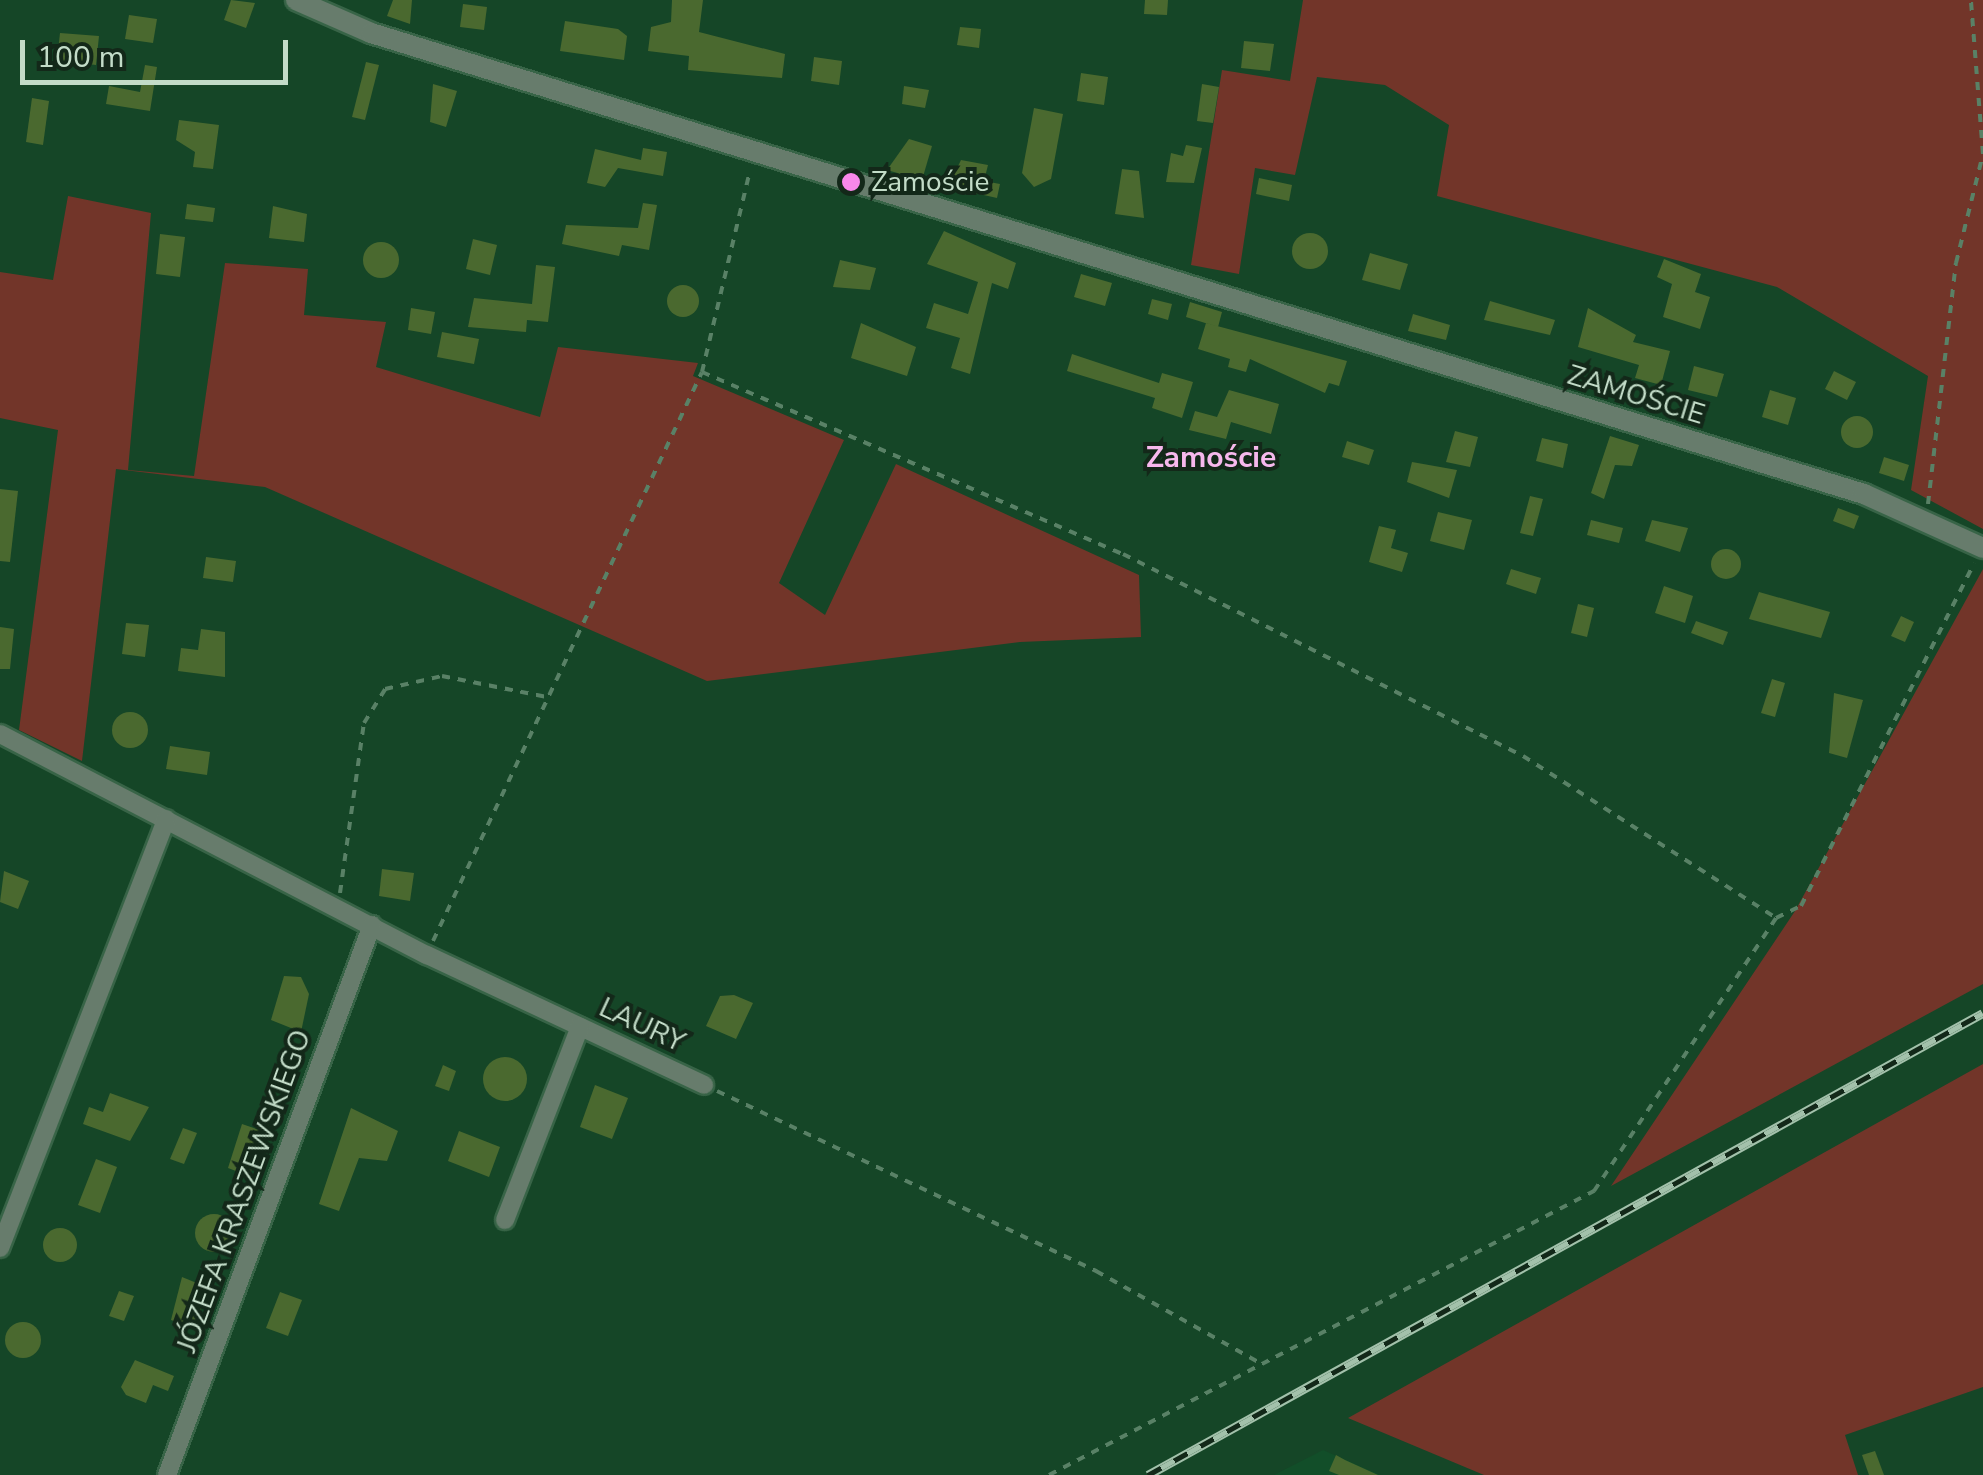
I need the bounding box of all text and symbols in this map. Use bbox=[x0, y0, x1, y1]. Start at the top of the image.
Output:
scale bar bbox=[25, 20, 292, 82]
text: 100 m bbox=[37, 37, 124, 78]
place label: Zamoście bbox=[871, 165, 989, 199]
marker: Zamoście bbox=[840, 171, 862, 193]
street label: ZAMOŚCIE bbox=[1563, 358, 1709, 432]
district label: Zamoście bbox=[1146, 440, 1276, 476]
street label: LAURY bbox=[594, 991, 690, 1059]
street label: JÓZEFA KRASZEWSKIEGO bbox=[170, 1025, 318, 1357]

